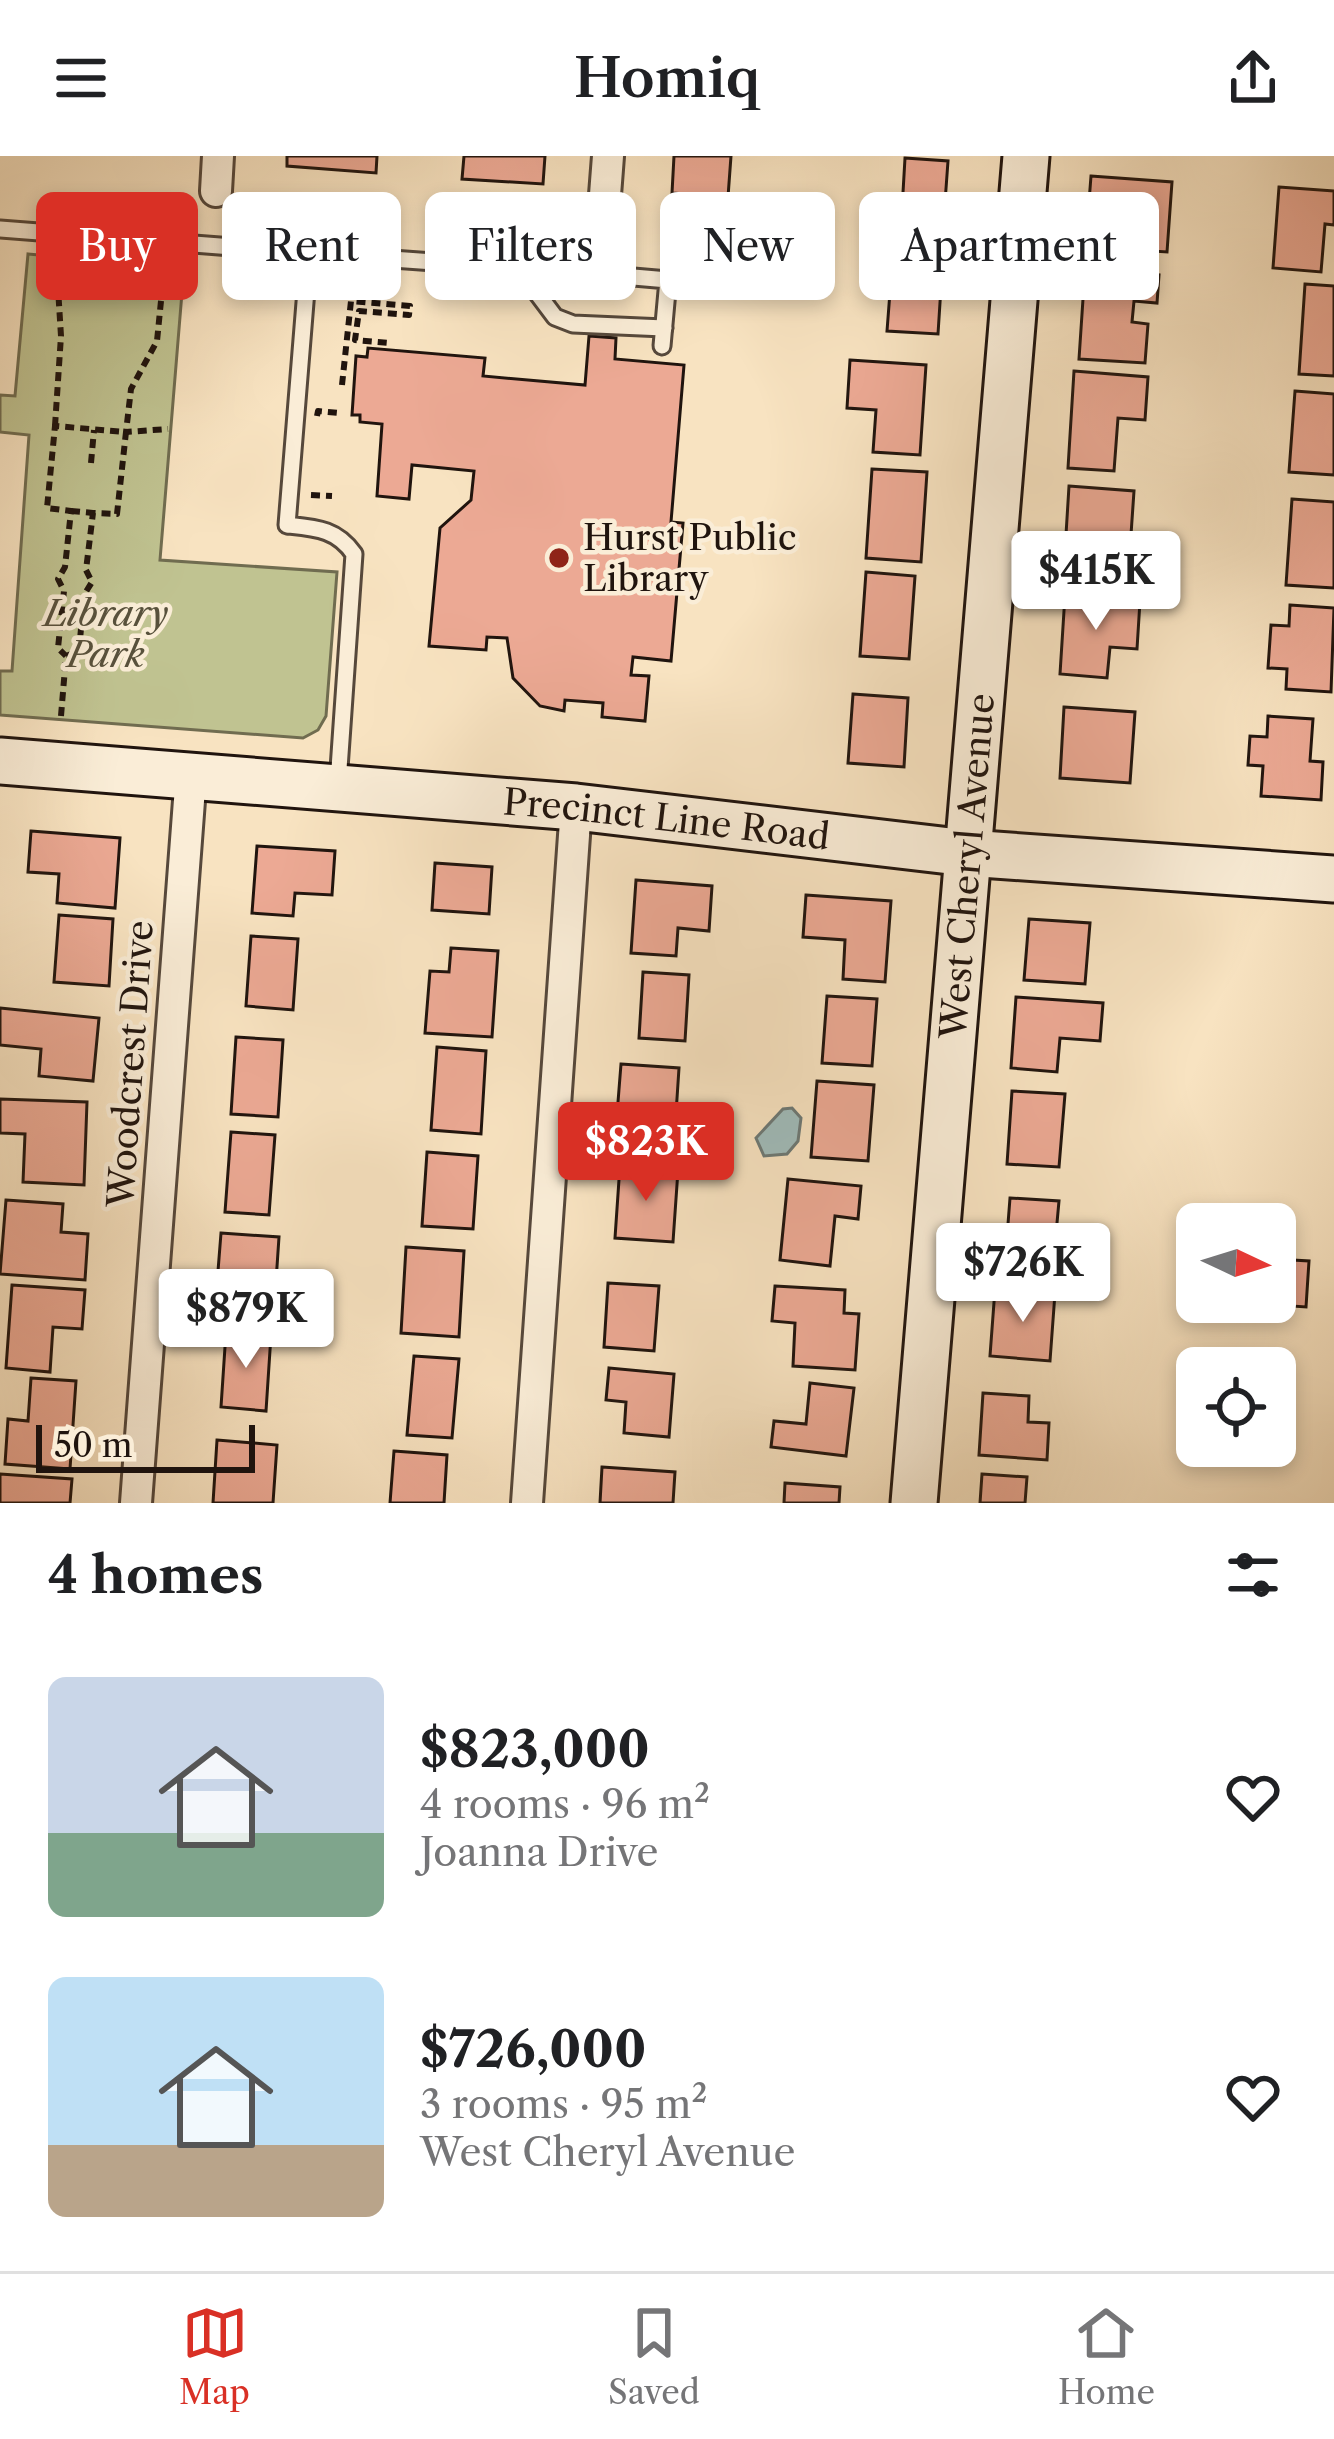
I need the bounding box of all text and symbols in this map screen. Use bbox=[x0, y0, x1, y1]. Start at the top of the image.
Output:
icon: menu bbox=[48, 45, 114, 111]
text: Homiq bbox=[574, 45, 760, 111]
icon: share bbox=[1220, 45, 1286, 111]
chip: Buy bbox=[36, 192, 198, 300]
chip: Rent bbox=[222, 192, 401, 300]
chip: Filters bbox=[425, 192, 636, 300]
chip: New bbox=[660, 192, 835, 300]
chip: Apartment bbox=[859, 192, 1159, 300]
place label: Hurst Public Library bbox=[583, 515, 797, 600]
pin: $415K bbox=[1012, 531, 1180, 633]
marker: Hurst Public Library bbox=[546, 545, 572, 571]
text: $415K bbox=[1038, 546, 1154, 594]
park label: Library Park bbox=[40, 591, 169, 676]
street label: West Cheryl Avenue bbox=[931, 692, 1003, 1042]
street label: Precinct Line Road bbox=[502, 779, 832, 859]
street label: Woodcrest Drive bbox=[98, 919, 162, 1210]
pin: $823K bbox=[562, 1102, 730, 1204]
text: $823K bbox=[585, 1117, 707, 1165]
north arrow bbox=[1176, 1203, 1296, 1323]
map controls bbox=[1176, 1203, 1296, 1467]
pin: $726K bbox=[939, 1223, 1107, 1325]
text: $726K bbox=[963, 1238, 1083, 1286]
pin: $879K bbox=[162, 1269, 330, 1371]
text: $879K bbox=[186, 1284, 306, 1332]
button: locate bbox=[1176, 1347, 1296, 1467]
scale bar bbox=[36, 1419, 255, 1472]
text: 50 m bbox=[54, 1425, 132, 1466]
icon: filters bbox=[1220, 1542, 1286, 1608]
text: 4 homes bbox=[48, 1544, 263, 1606]
text: $823,000 bbox=[420, 1718, 650, 1780]
icon: home bbox=[144, 1725, 288, 1869]
icon: heart bbox=[1220, 1764, 1286, 1830]
text: 4 rooms · 96 m² bbox=[420, 1780, 710, 1828]
text: Joanna Drive bbox=[420, 1828, 658, 1876]
text: $726,000 bbox=[420, 2018, 647, 2080]
icon: home bbox=[144, 2025, 288, 2169]
icon: heart bbox=[1220, 2064, 1286, 2130]
text: 3 rooms · 95 m² bbox=[420, 2080, 707, 2128]
text: West Cheryl Avenue bbox=[420, 2128, 795, 2176]
tab: Map bbox=[179, 2300, 250, 2413]
tab: Saved bbox=[608, 2300, 700, 2413]
tab: Home bbox=[1058, 2300, 1155, 2413]

